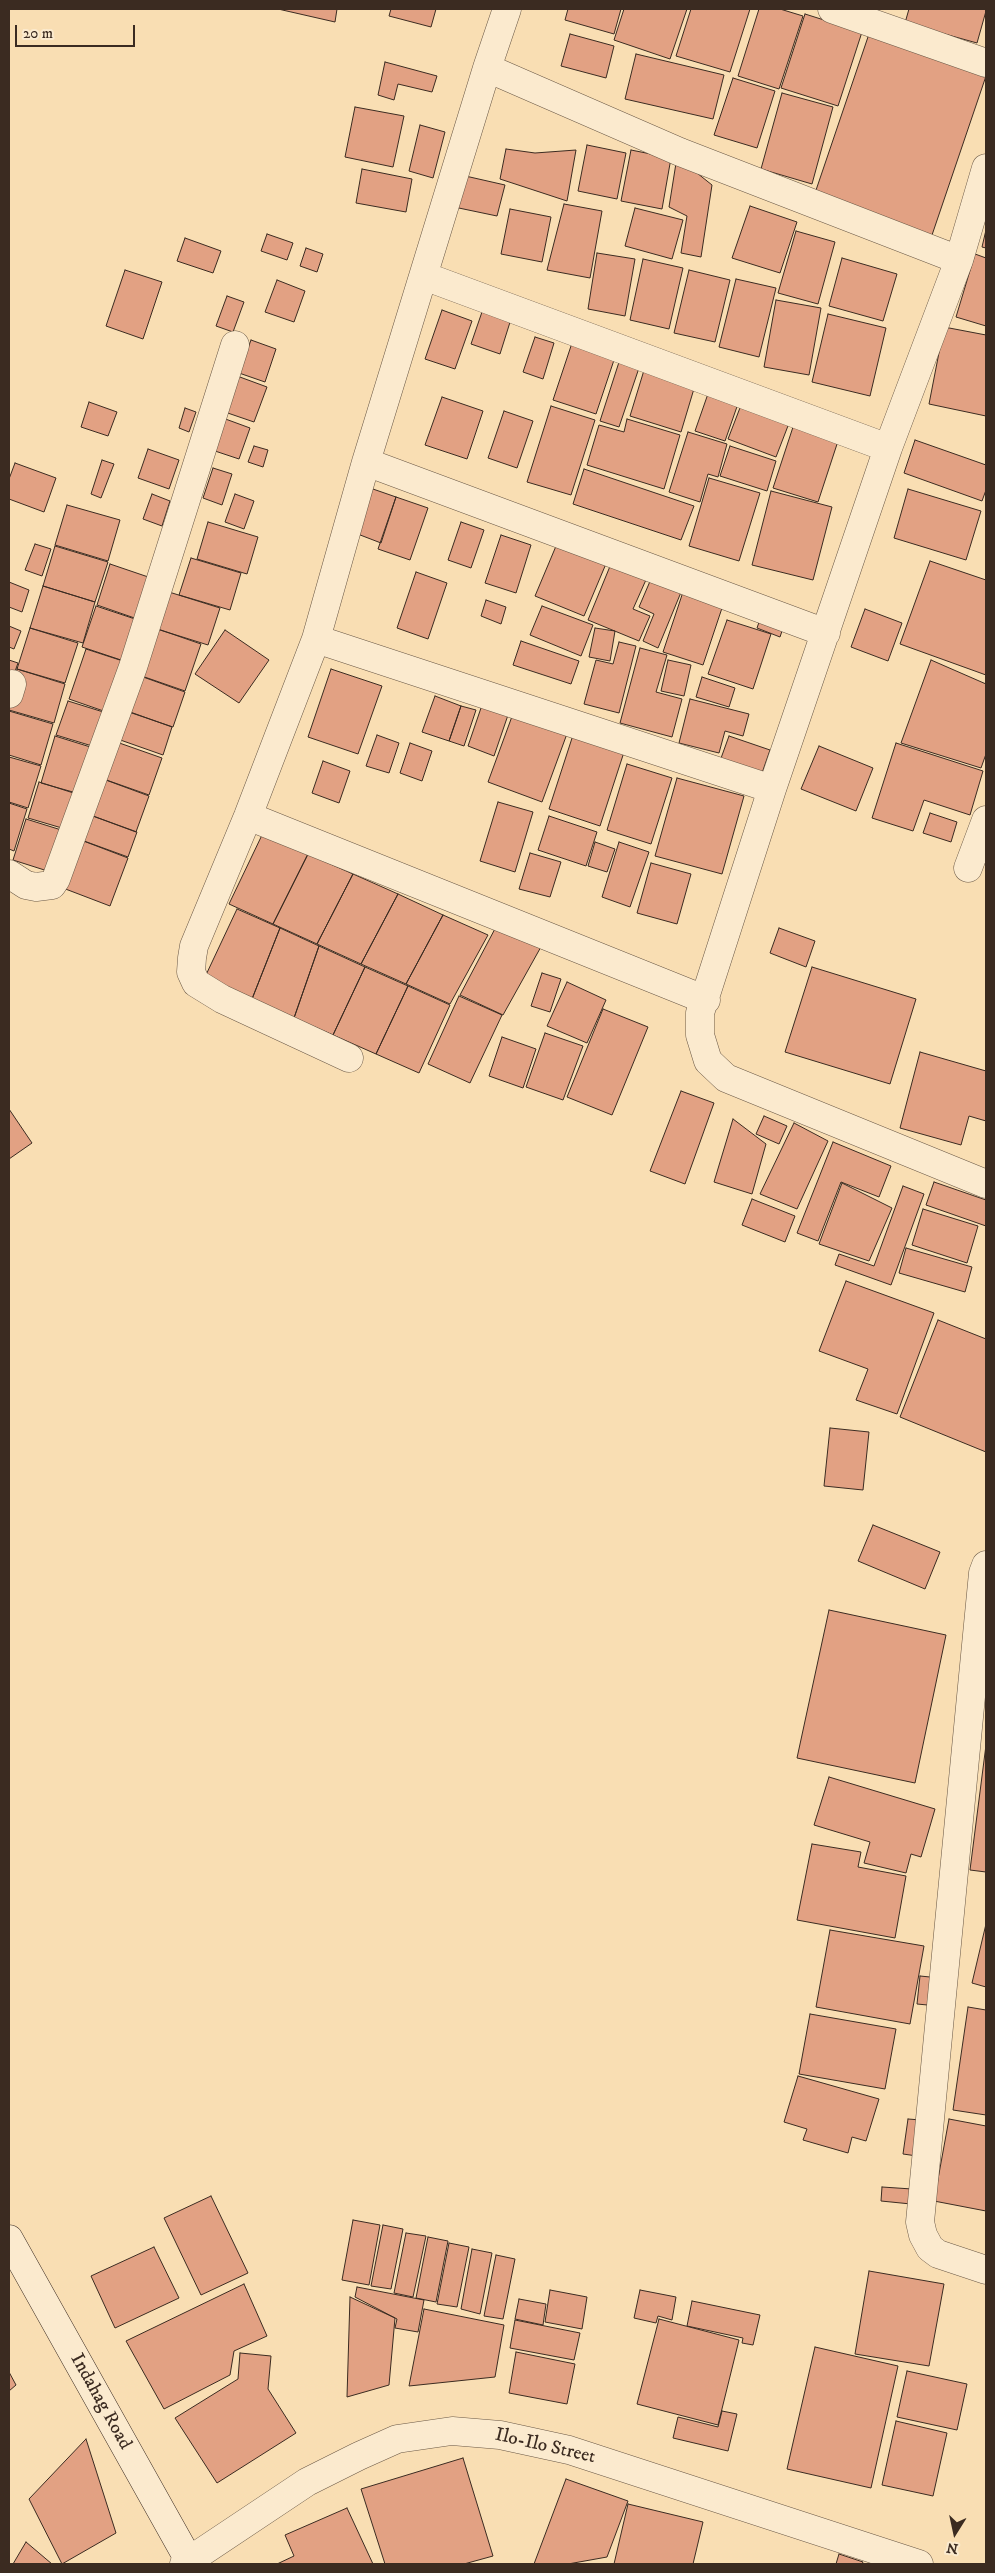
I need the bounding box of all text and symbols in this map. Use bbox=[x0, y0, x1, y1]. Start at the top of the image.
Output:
scale bar bbox=[18, 15, 138, 47]
text: 20 m bbox=[23, 24, 53, 43]
street label: Indahag Road bbox=[64, 2350, 136, 2454]
street label: Ilo-Ilo Street bbox=[493, 2424, 597, 2470]
north arrow bbox=[930, 2508, 980, 2558]
text: N bbox=[945, 2538, 960, 2558]

